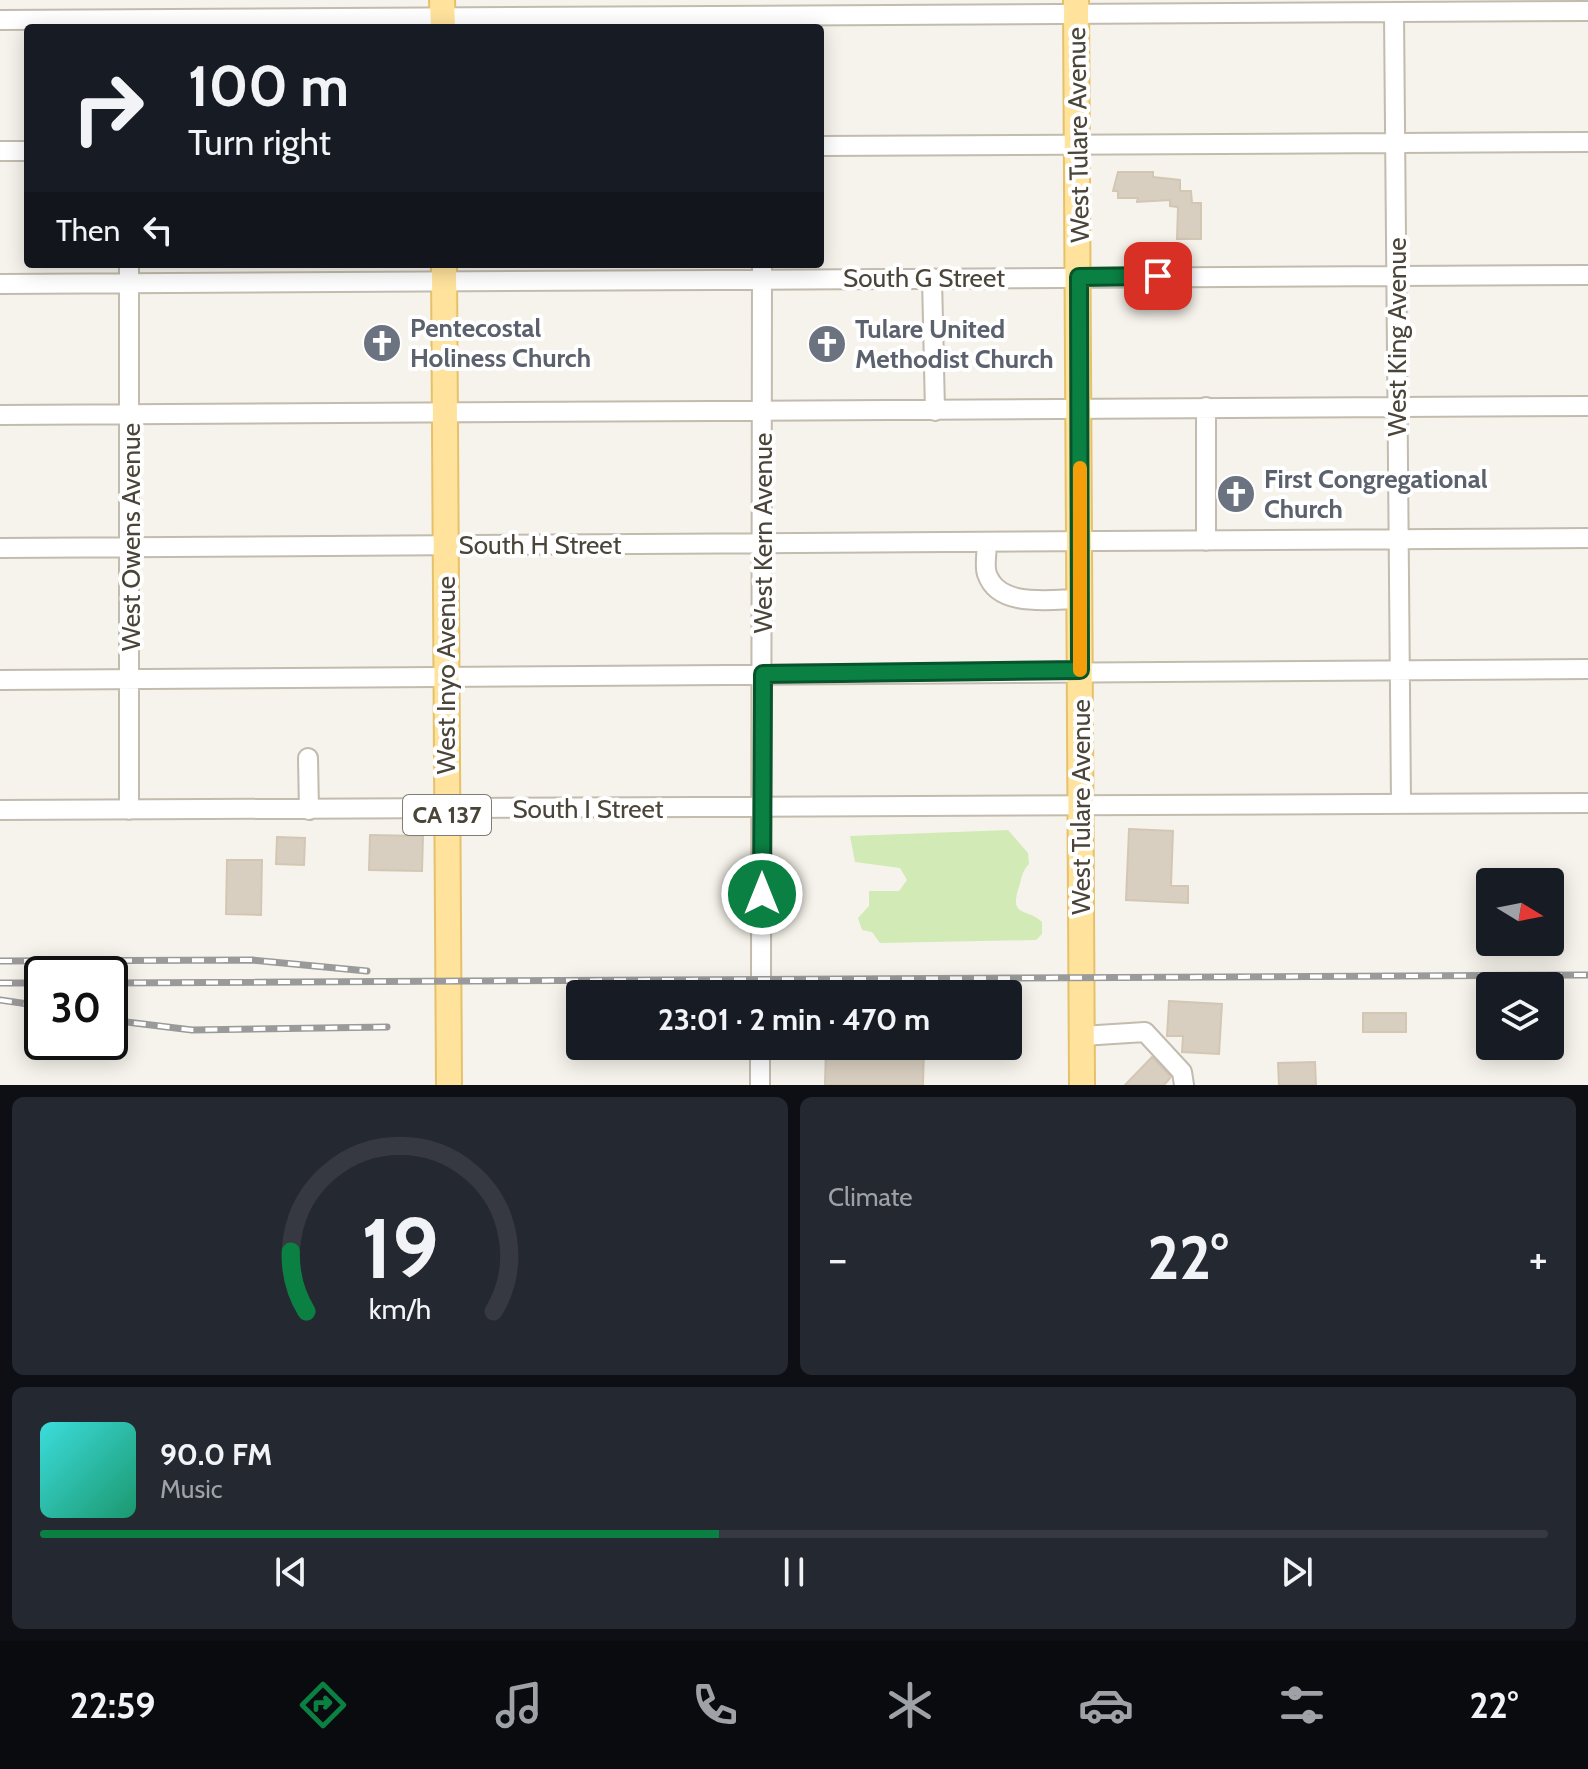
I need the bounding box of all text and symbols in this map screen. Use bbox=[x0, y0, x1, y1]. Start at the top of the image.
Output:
street label: West Tulare Avenue bbox=[1060, 27, 1096, 243]
text: 100 m bbox=[188, 52, 349, 120]
icon: right bbox=[56, 56, 160, 160]
text: Turn right bbox=[188, 120, 331, 164]
icon: left bbox=[136, 208, 180, 252]
text: Then bbox=[56, 212, 120, 249]
street label: West King Avenue bbox=[1381, 238, 1413, 436]
pin bbox=[1124, 242, 1192, 310]
icon: arrive bbox=[1136, 254, 1180, 298]
street label: South G Street bbox=[843, 262, 1005, 294]
place label: Pentecostal Holiness Church bbox=[410, 312, 591, 374]
place label: Tulare United Methodist Church bbox=[855, 313, 1054, 375]
church icon: Pentecostal Holiness Church bbox=[361, 322, 403, 364]
church icon: Tulare United Methodist Church bbox=[806, 323, 848, 365]
street label: West Owens Avenue bbox=[115, 423, 147, 651]
street label: West Kern Avenue bbox=[747, 433, 779, 633]
place label: First Congregational Church bbox=[1264, 463, 1488, 525]
church icon: First Congregational Church bbox=[1215, 473, 1257, 515]
street label: South H Street bbox=[459, 529, 622, 561]
street label: West Inyo Avenue bbox=[430, 576, 462, 774]
street label: West Tulare Avenue bbox=[1065, 699, 1097, 915]
street label: South I Street bbox=[512, 793, 664, 825]
road number: CA 137 bbox=[403, 795, 491, 835]
position arrow bbox=[720, 852, 804, 936]
north arrow bbox=[1476, 868, 1564, 956]
map controls bbox=[1476, 868, 1564, 1060]
speed limit sign: 30 bbox=[24, 956, 128, 1060]
button: layers bbox=[1476, 972, 1564, 1060]
text: 23:01 · 2 min · 470 m bbox=[658, 1001, 930, 1038]
text: Climate bbox=[828, 1181, 913, 1213]
text: 19 bbox=[361, 1198, 439, 1299]
text: 22° bbox=[1148, 1221, 1228, 1294]
text: − bbox=[828, 1232, 847, 1285]
text: + bbox=[1529, 1232, 1548, 1285]
text: km/h bbox=[369, 1291, 431, 1326]
text: 90.0 FM bbox=[160, 1436, 272, 1473]
text: Music bbox=[160, 1473, 223, 1505]
icon: previous bbox=[269, 1550, 313, 1594]
icon: pause bbox=[772, 1550, 816, 1594]
icon: next bbox=[1275, 1550, 1319, 1594]
icon: directions bbox=[295, 1677, 351, 1733]
icon: music bbox=[491, 1677, 547, 1733]
icon: phone bbox=[687, 1677, 743, 1733]
icon: climate bbox=[882, 1677, 938, 1733]
icon: car bbox=[1078, 1677, 1134, 1733]
icon: filters bbox=[1274, 1677, 1330, 1733]
text: 22:59 bbox=[70, 1683, 156, 1727]
text: 22° bbox=[1470, 1683, 1518, 1727]

